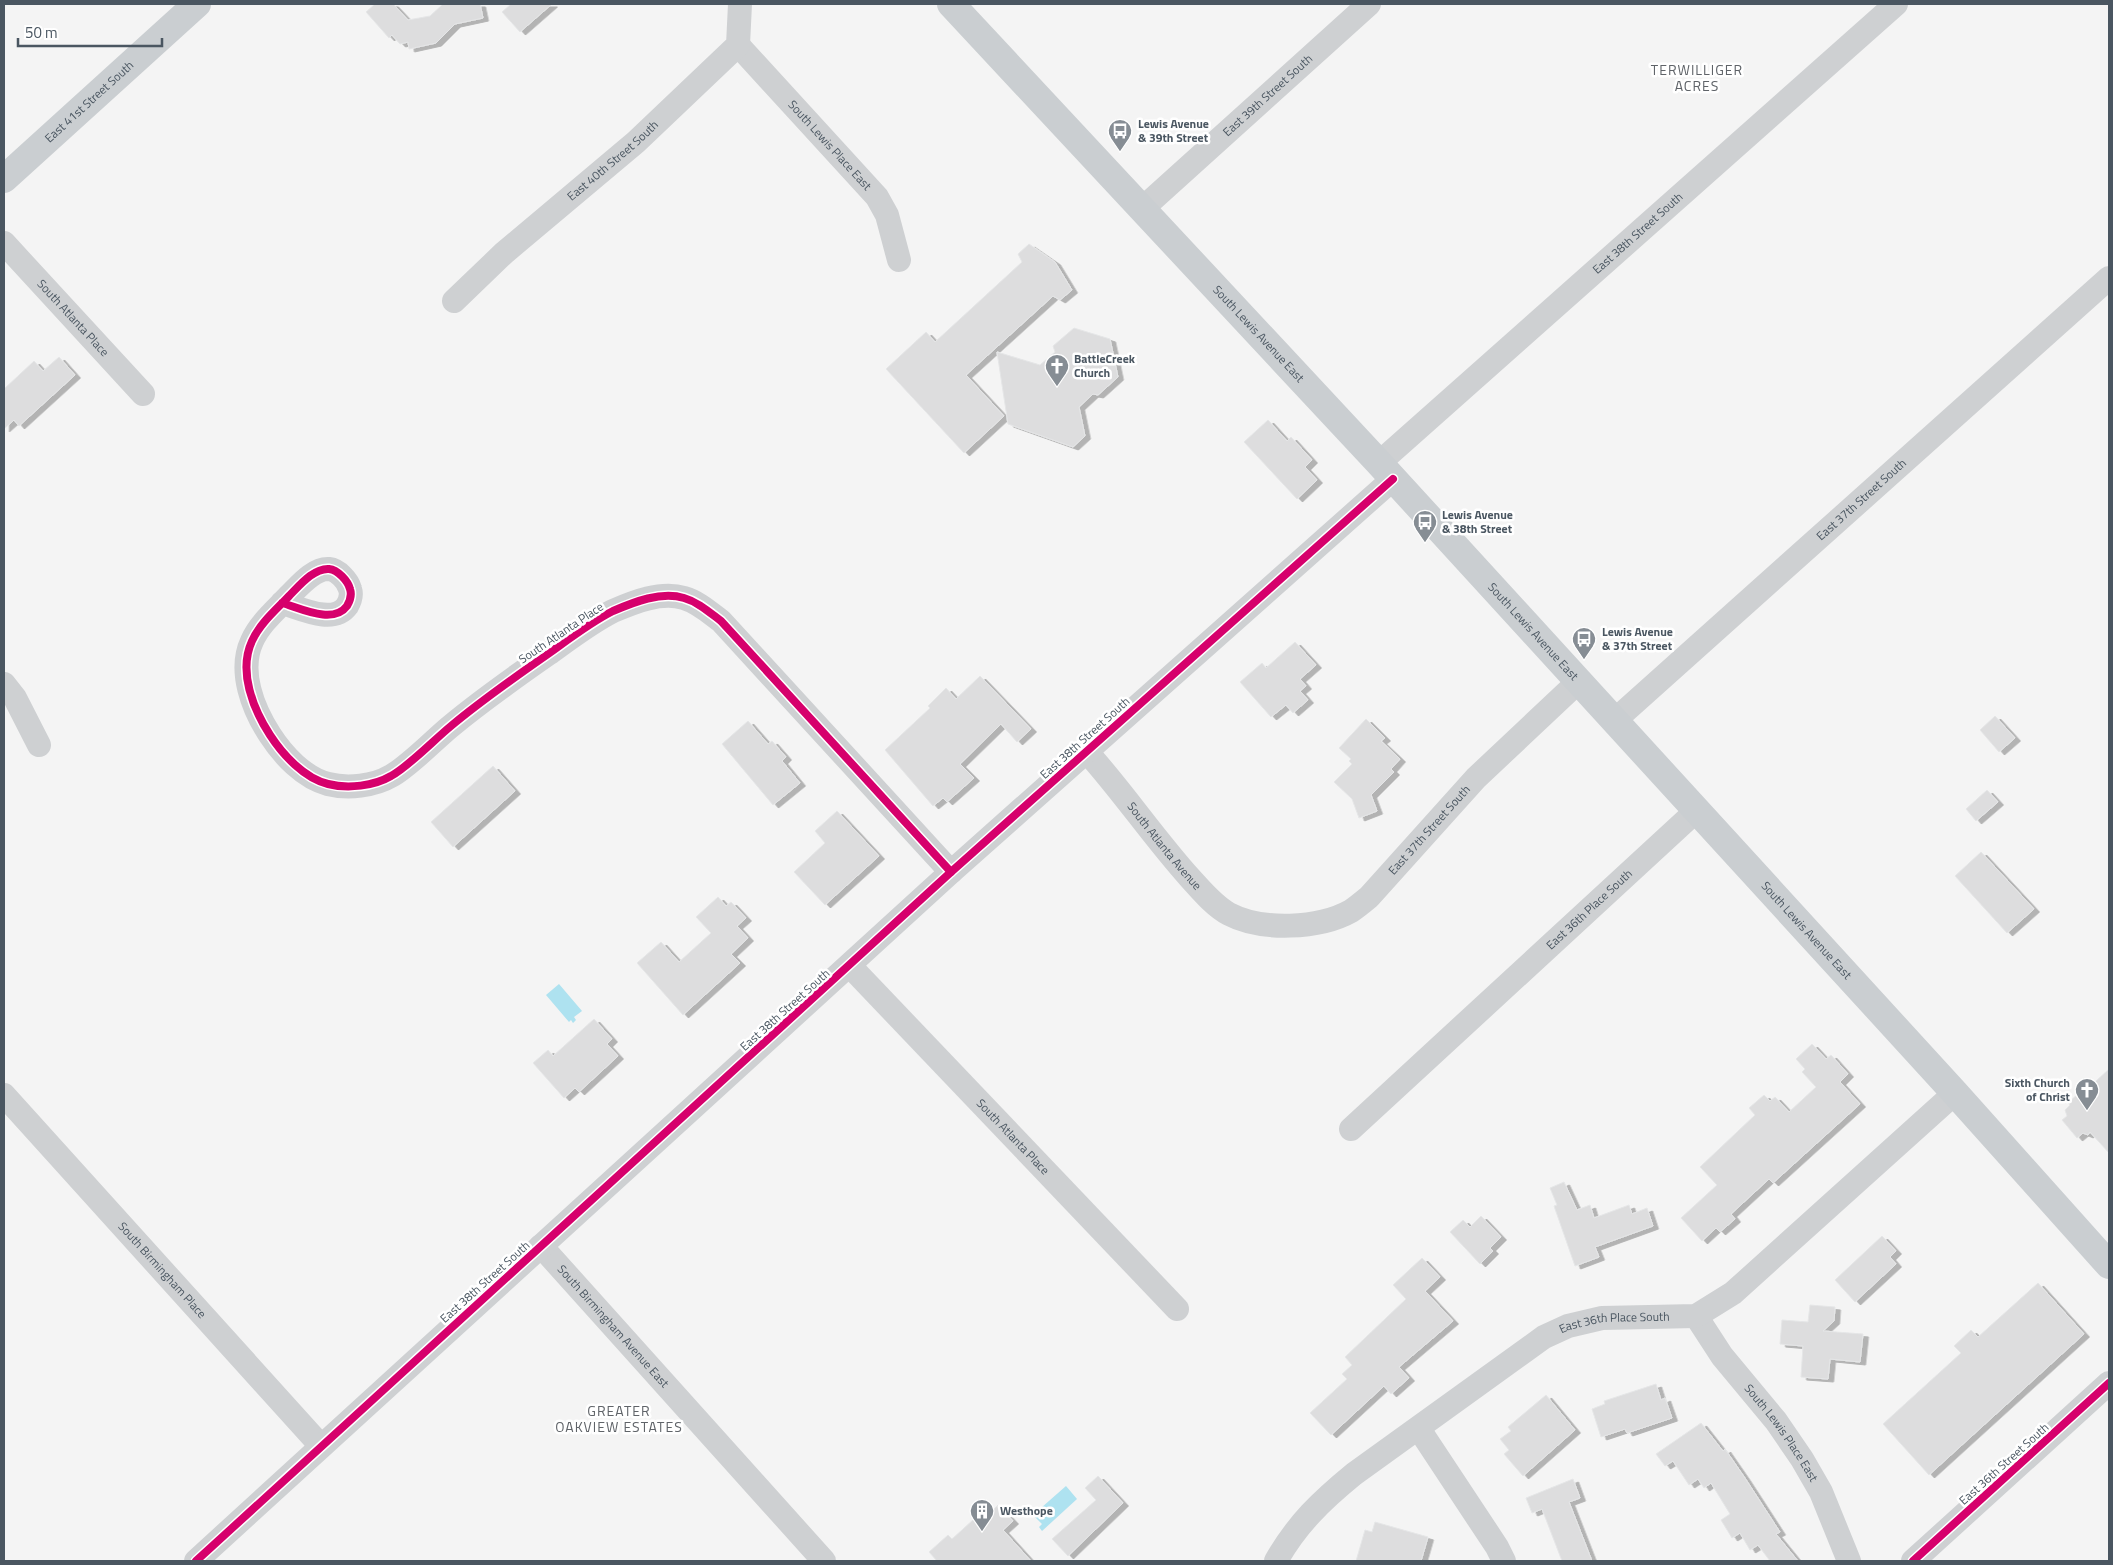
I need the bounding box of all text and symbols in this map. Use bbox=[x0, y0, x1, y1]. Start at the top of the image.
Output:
scale bar bbox=[18, 15, 161, 47]
text: 50 m bbox=[25, 21, 58, 44]
street label: East 39th Street South bbox=[1218, 49, 1317, 141]
street label: East 41st Street South bbox=[40, 56, 138, 147]
district label: TERWILLIGER ACRES bbox=[1651, 59, 1743, 96]
street label: South Lewis Place East bbox=[784, 96, 877, 195]
place label: Lewis Avenue & 39th Street bbox=[1138, 114, 1209, 147]
street label: East 40th Street South bbox=[563, 116, 662, 205]
bus stop icon: Lewis Avenue & 39th Street bbox=[1107, 118, 1133, 152]
street label: East 38th Street South bbox=[1588, 187, 1687, 278]
street label: South Atlanta Place bbox=[33, 275, 114, 361]
street label: South Lewis Avenue East bbox=[1209, 281, 1310, 387]
place label: BattleCreek Church bbox=[1074, 349, 1136, 382]
church icon: BattleCreek Church bbox=[1044, 353, 1070, 387]
street label: East 37th Street South bbox=[1812, 454, 1910, 545]
place label: Lewis Avenue & 38th Street bbox=[1442, 505, 1513, 538]
bus stop icon: Lewis Avenue & 38th Street bbox=[1412, 509, 1438, 543]
street label: South Lewis Avenue East bbox=[1484, 578, 1584, 685]
street label: South Atlanta Place bbox=[514, 597, 607, 668]
place label: Lewis Avenue & 37th Street bbox=[1602, 622, 1673, 655]
bus stop icon: Lewis Avenue & 37th Street bbox=[1571, 626, 1597, 660]
street label: East 38th Street South bbox=[1035, 692, 1134, 783]
street label: East 37th Street South bbox=[1383, 780, 1475, 879]
street label: South Atlanta Avenue bbox=[1123, 798, 1206, 894]
street label: East 36th Place South bbox=[1541, 864, 1636, 954]
street label: South Lewis Avenue East bbox=[1757, 877, 1857, 984]
street label: East 38th Street South bbox=[735, 964, 834, 1055]
place label: Sixth Church of Christ bbox=[2005, 1073, 2071, 1106]
church icon: Sixth Church of Christ bbox=[2074, 1077, 2100, 1111]
street label: South Atlanta Place bbox=[972, 1094, 1054, 1179]
street label: South Birmingham Place bbox=[114, 1217, 211, 1322]
street label: East 38th Street South bbox=[435, 1236, 534, 1327]
street label: South Birmingham Avenue East bbox=[553, 1260, 675, 1392]
street label: East 36th Place South bbox=[1556, 1307, 1670, 1338]
street label: South Lewis Place East bbox=[1740, 1380, 1824, 1486]
district label: GREATER OAKVIEW ESTATES bbox=[555, 1400, 683, 1437]
street label: East 36th Street South bbox=[1954, 1418, 2053, 1509]
building icon: Westhope bbox=[969, 1498, 995, 1532]
place label: Westhope bbox=[1000, 1501, 1053, 1520]

